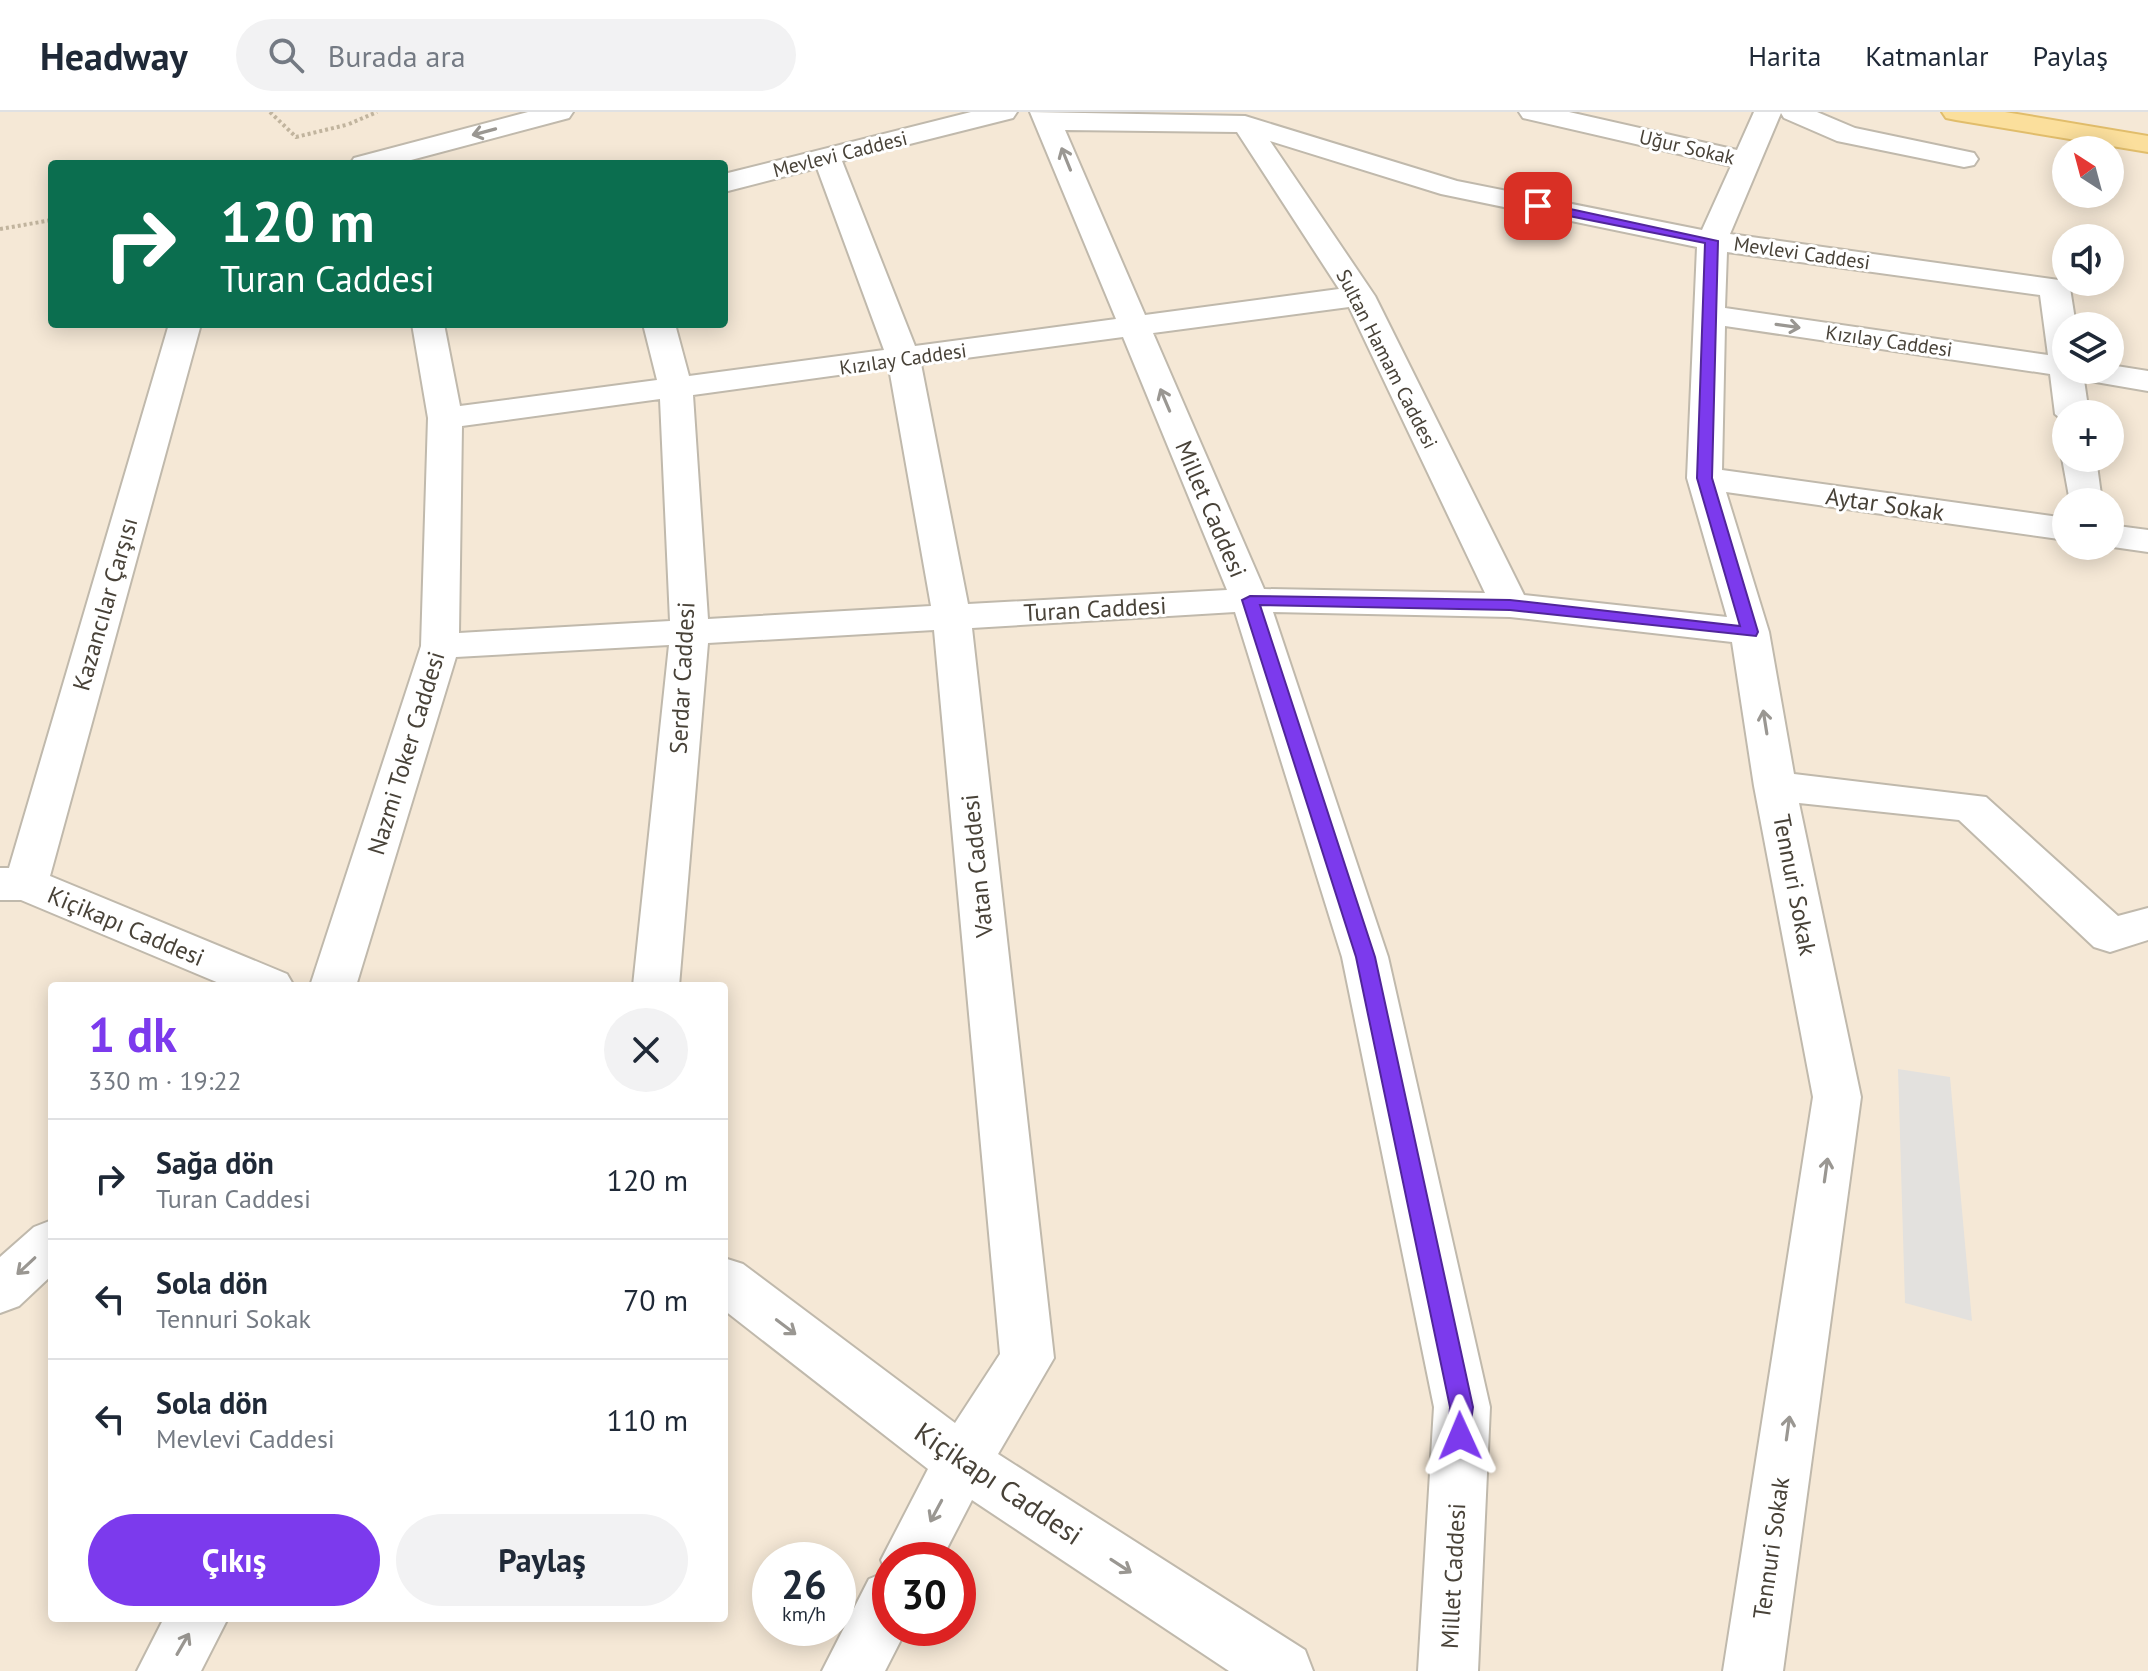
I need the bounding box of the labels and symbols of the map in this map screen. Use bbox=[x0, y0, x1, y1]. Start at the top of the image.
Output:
street label: Uğur Sokak bbox=[1637, 123, 1738, 171]
one-way arrow bbox=[471, 125, 497, 140]
street label: Mevlevi Caddesi bbox=[770, 125, 910, 183]
north arrow bbox=[2052, 136, 2124, 208]
one-way arrow bbox=[1058, 147, 1072, 172]
pin bbox=[1504, 172, 1572, 240]
street label: Mevlevi Caddesi bbox=[1732, 231, 1872, 275]
street label: Sultan Hamam Caddesi bbox=[1331, 265, 1443, 453]
one-way arrow bbox=[1775, 319, 1800, 334]
street label: Kızılay Caddesi bbox=[1824, 319, 1954, 363]
street label: Kızılay Caddesi bbox=[838, 337, 968, 381]
one-way arrow bbox=[1156, 388, 1171, 413]
street label: Millet Caddesi bbox=[1168, 436, 1254, 582]
street label: Aytar Sokak bbox=[1824, 480, 1947, 528]
street label: Kazancılar Çarşısı bbox=[65, 514, 145, 694]
street label: Turan Caddesi bbox=[1023, 590, 1167, 628]
street label: Serdar Caddesi bbox=[663, 601, 701, 755]
street label: Nazmi Toker Caddesi bbox=[360, 647, 452, 859]
one-way arrow bbox=[1757, 710, 1772, 735]
street label: Vatan Caddesi bbox=[954, 793, 1000, 940]
street label: Tennuri Sokak bbox=[1766, 812, 1824, 959]
street label: Kiçikapı Caddesi bbox=[43, 879, 209, 973]
one-way arrow bbox=[1819, 1158, 1834, 1184]
one-way arrow bbox=[16, 1256, 36, 1275]
one-way arrow bbox=[775, 1319, 796, 1336]
position arrow bbox=[1418, 1394, 1502, 1478]
street label: Kiçikapı Caddesi bbox=[908, 1413, 1090, 1553]
one-way arrow bbox=[1781, 1415, 1796, 1441]
street label: Tennuri Sokak bbox=[1746, 1474, 1796, 1621]
one-way arrow bbox=[928, 1498, 944, 1522]
street label: Millet Caddesi bbox=[1434, 1502, 1472, 1650]
speed limit sign: 30 bbox=[872, 1542, 976, 1646]
one-way arrow bbox=[1110, 1557, 1132, 1574]
one-way arrow bbox=[176, 1633, 191, 1657]

